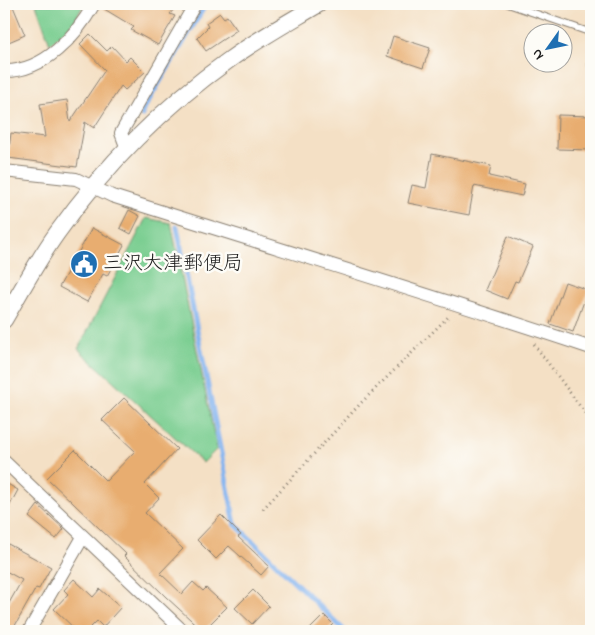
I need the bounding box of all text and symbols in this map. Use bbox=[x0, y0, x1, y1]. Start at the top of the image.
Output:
north arrow bbox=[522, 22, 572, 72]
text: N bbox=[527, 45, 550, 64]
public building icon: 三沢大津郵便局 bbox=[69, 249, 99, 279]
place label: 三沢大津郵便局 bbox=[103, 250, 243, 279]

